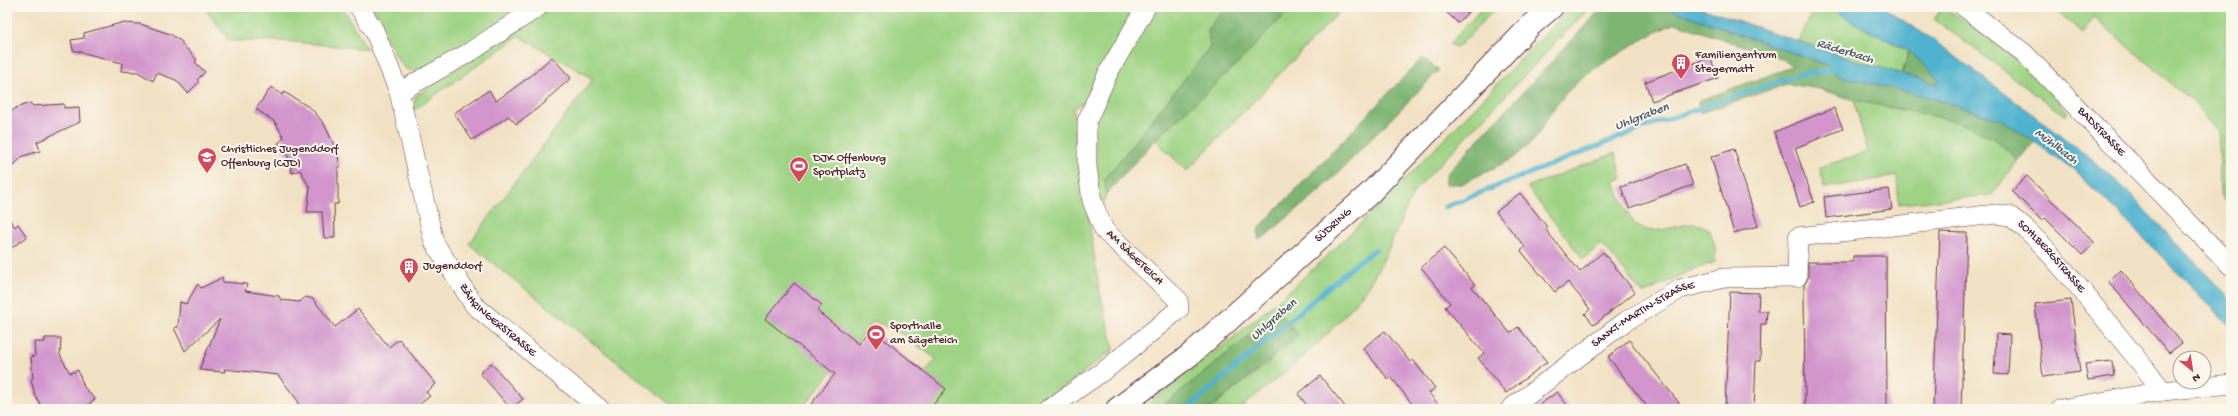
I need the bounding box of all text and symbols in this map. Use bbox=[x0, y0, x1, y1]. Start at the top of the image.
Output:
water label: Räderbach bbox=[1815, 36, 1876, 68]
place label: Familienzentrum Stegermatt bbox=[1694, 49, 1777, 77]
building icon: Familienzentrum Stegermatt bbox=[1670, 52, 1692, 80]
water label: Uhlgraben bbox=[1613, 100, 1672, 134]
street label: BADSTRASSE bbox=[2073, 104, 2128, 160]
water label: Mühlbach bbox=[2031, 126, 2081, 169]
place label: Christliches Jugenddorf Offenburg (CJD) bbox=[221, 143, 340, 171]
school or university icon: Christliches Jugenddorf Offenburg (CJD) bbox=[196, 146, 218, 174]
place label: DJK Offenburg Sportplatz bbox=[812, 152, 886, 180]
sports icon: DJK Offenburg Sportplatz bbox=[788, 155, 810, 183]
street label: SÜDRING bbox=[1312, 205, 1355, 246]
street label: SOHLBERGSTRASSE bbox=[2014, 218, 2088, 296]
street label: AM SÄGETEICH bbox=[1102, 227, 1166, 289]
building icon: Jugenddorf bbox=[398, 256, 420, 284]
place label: Jugenddorf bbox=[423, 260, 483, 274]
street label: SANKT-MARTIN-STRASSE bbox=[1589, 278, 1697, 351]
street label: ZÄHRINGERSTRASSE bbox=[455, 281, 539, 361]
water label: Uhlgraben bbox=[1248, 295, 1301, 344]
place label: Sporthalle am Sägeteich bbox=[890, 320, 958, 348]
sports icon: Sporthalle am Sägeteich bbox=[865, 323, 887, 351]
north arrow bbox=[2172, 350, 2212, 390]
text: N bbox=[2190, 370, 2202, 384]

